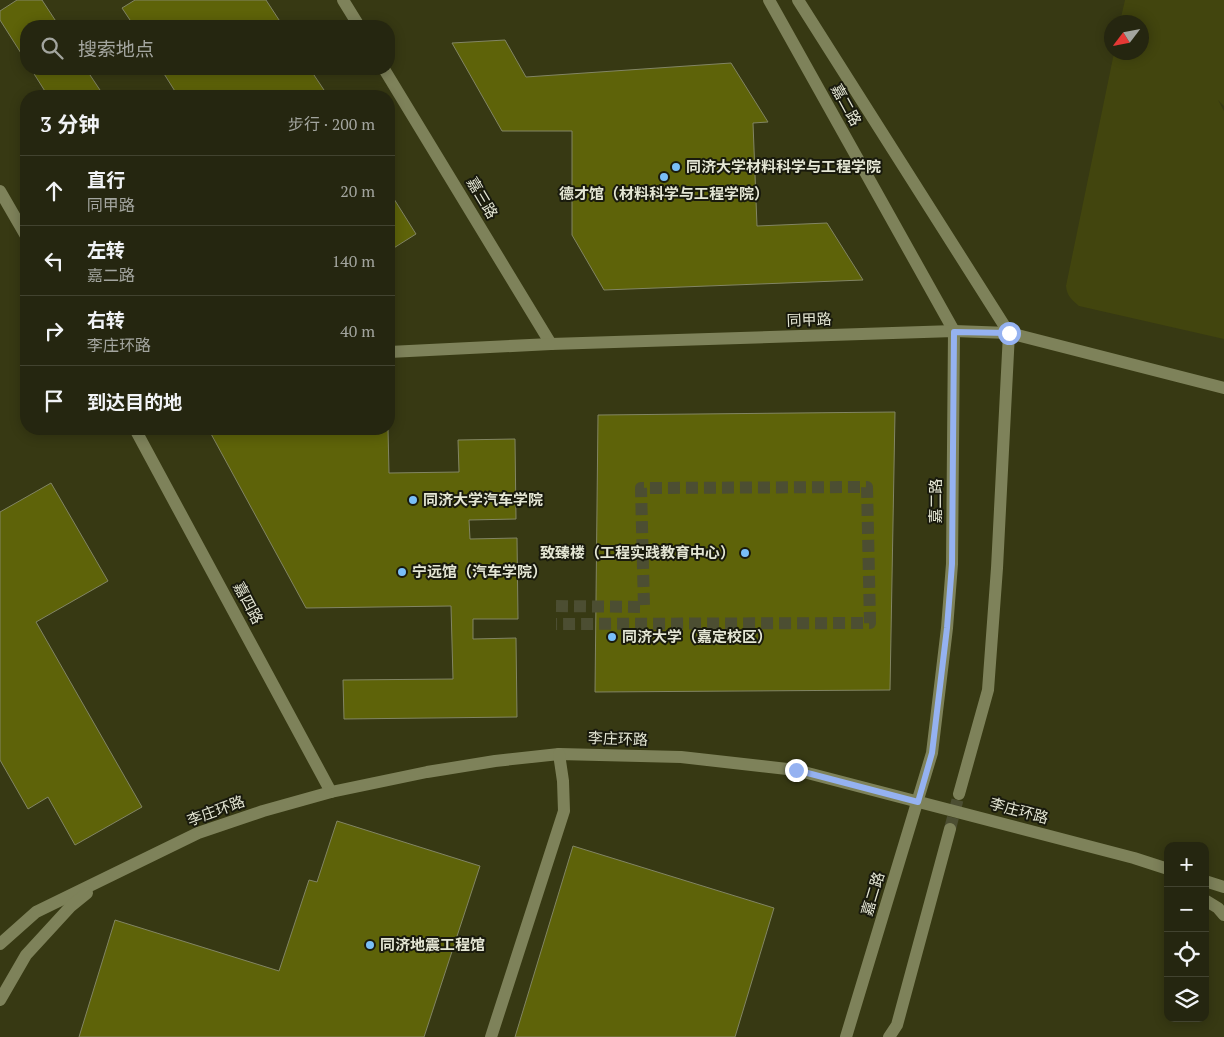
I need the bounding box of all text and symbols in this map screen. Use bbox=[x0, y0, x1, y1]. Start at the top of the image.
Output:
north arrow bbox=[1104, 15, 1149, 60]
search box bbox=[20, 20, 395, 75]
icon: search bbox=[38, 34, 66, 62]
text: 搜索地点 bbox=[78, 36, 154, 61]
street label: 嘉二路 bbox=[827, 80, 867, 129]
text: 3 分钟 bbox=[40, 110, 100, 138]
text: 步行 · 200 m bbox=[288, 113, 375, 135]
place label: 同济大学材料科学与工程学院 bbox=[686, 156, 881, 176]
marker: 同济大学材料科学与工程学院 bbox=[670, 161, 682, 173]
text: 直行 bbox=[87, 167, 125, 192]
marker: 德才馆（材料科学与工程学院） bbox=[658, 171, 670, 183]
street label: 嘉三路 bbox=[463, 173, 503, 222]
icon: ahead bbox=[40, 177, 68, 205]
text: 20 m bbox=[340, 180, 375, 202]
place label: 德才馆（材料科学与工程学院） bbox=[559, 183, 769, 203]
text: 同甲路 bbox=[87, 194, 135, 216]
text: 左转 bbox=[87, 237, 125, 262]
icon: left bbox=[40, 247, 68, 275]
text: 140 m bbox=[332, 250, 375, 272]
text: 嘉二路 bbox=[87, 264, 135, 286]
text: 右转 bbox=[87, 307, 125, 332]
street label: 同甲路 bbox=[786, 308, 832, 330]
icon: right bbox=[40, 317, 68, 345]
text: 40 m bbox=[340, 320, 375, 342]
route start bbox=[998, 322, 1021, 345]
text: 李庄环路 bbox=[87, 334, 151, 356]
icon: arrive bbox=[40, 387, 68, 415]
text: 到达目的地 bbox=[87, 389, 182, 414]
street label: 嘉二路 bbox=[925, 478, 945, 524]
place label: 同济大学汽车学院 bbox=[423, 489, 543, 509]
marker: 同济大学汽车学院 bbox=[407, 494, 419, 506]
place label: 致臻楼（工程实践教育中心） bbox=[540, 542, 735, 562]
marker: 致臻楼（工程实践教育中心） bbox=[739, 547, 751, 559]
place label: 宁远馆（汽车学院） bbox=[412, 561, 547, 581]
marker: 宁远馆（汽车学院） bbox=[396, 566, 408, 578]
street label: 嘉四路 bbox=[229, 578, 268, 627]
place label: 同济大学（嘉定校区） bbox=[622, 626, 772, 646]
marker: 同济大学（嘉定校区） bbox=[606, 631, 618, 643]
street label: 李庄环路 bbox=[588, 727, 648, 749]
route end bbox=[785, 759, 808, 782]
street label: 李庄环路 bbox=[184, 790, 247, 830]
street label: 李庄环路 bbox=[988, 793, 1051, 827]
map controls bbox=[1164, 842, 1209, 1022]
button: + bbox=[1164, 842, 1209, 887]
street label: 嘉二路 bbox=[856, 869, 888, 918]
button: − bbox=[1164, 887, 1209, 932]
button: locate bbox=[1164, 932, 1209, 977]
place label: 同济地震工程馆 bbox=[380, 934, 485, 954]
marker: 同济地震工程馆 bbox=[364, 939, 376, 951]
button: layers bbox=[1164, 977, 1209, 1022]

